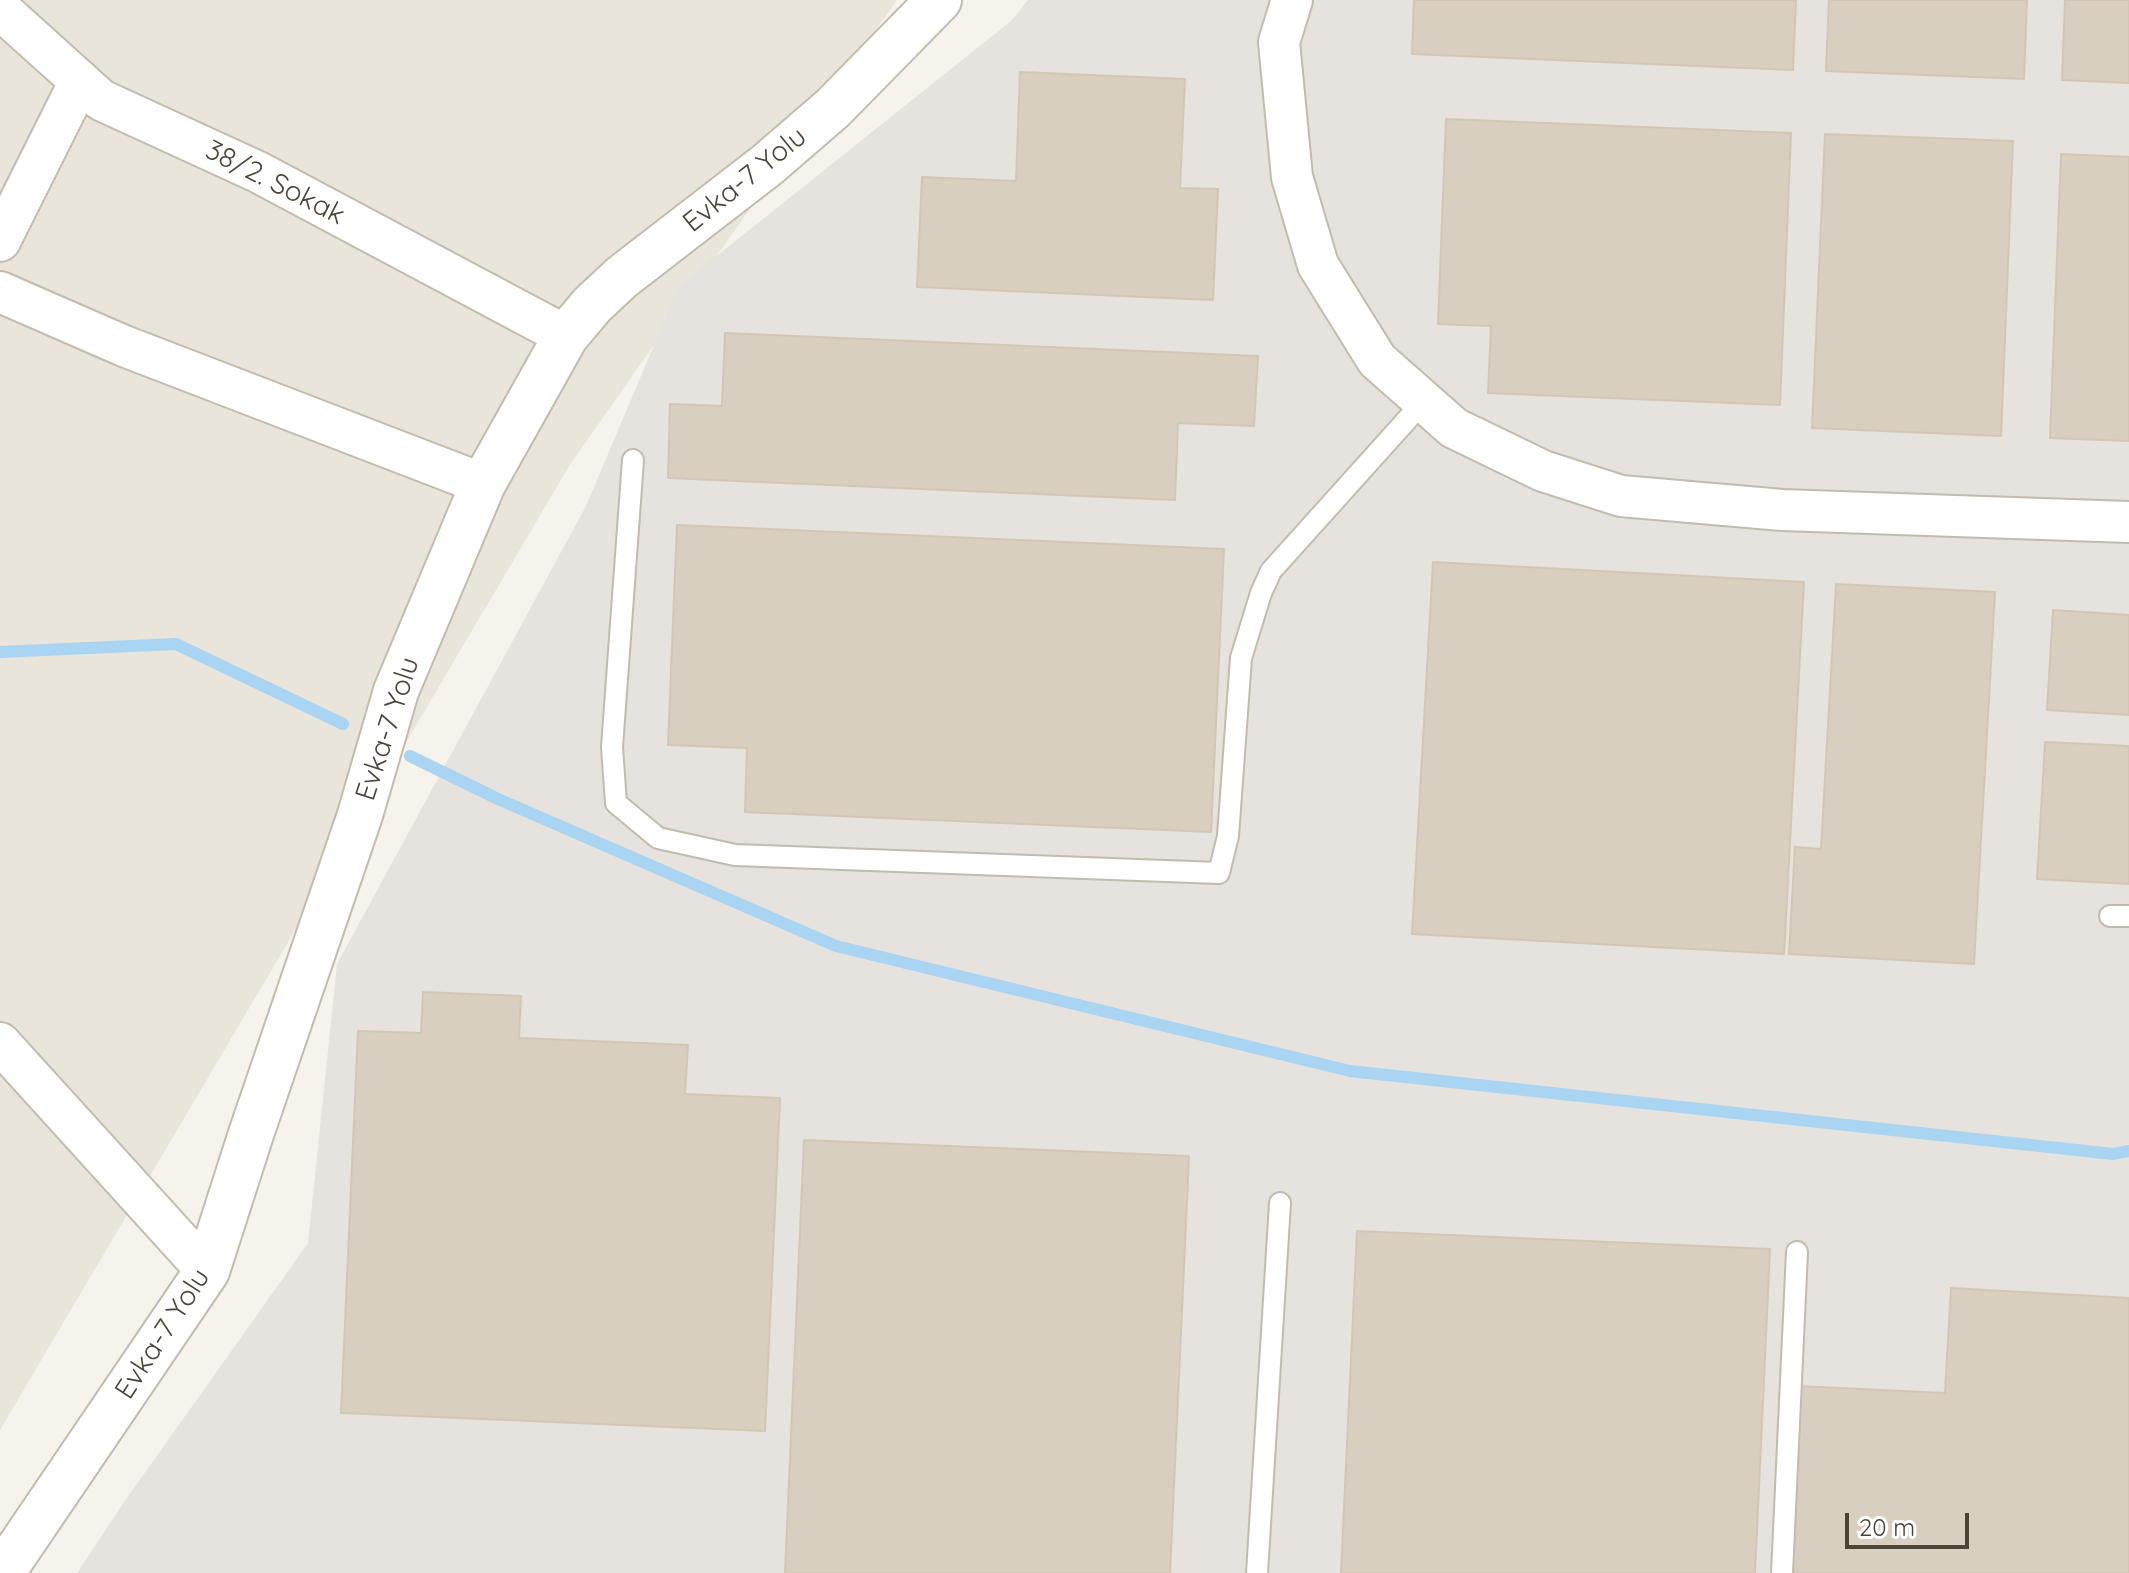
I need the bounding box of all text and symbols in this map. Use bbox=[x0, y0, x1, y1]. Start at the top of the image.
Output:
street label: Evka-7 Yolu bbox=[677, 120, 813, 240]
street label: 38/2. Sokak bbox=[200, 134, 350, 232]
street label: Evka-7 Yolu bbox=[349, 653, 427, 805]
street label: Evka-7 Yolu bbox=[108, 1262, 218, 1406]
scale bar bbox=[1849, 1497, 1973, 1547]
text: 20 m bbox=[1859, 1512, 1915, 1542]

